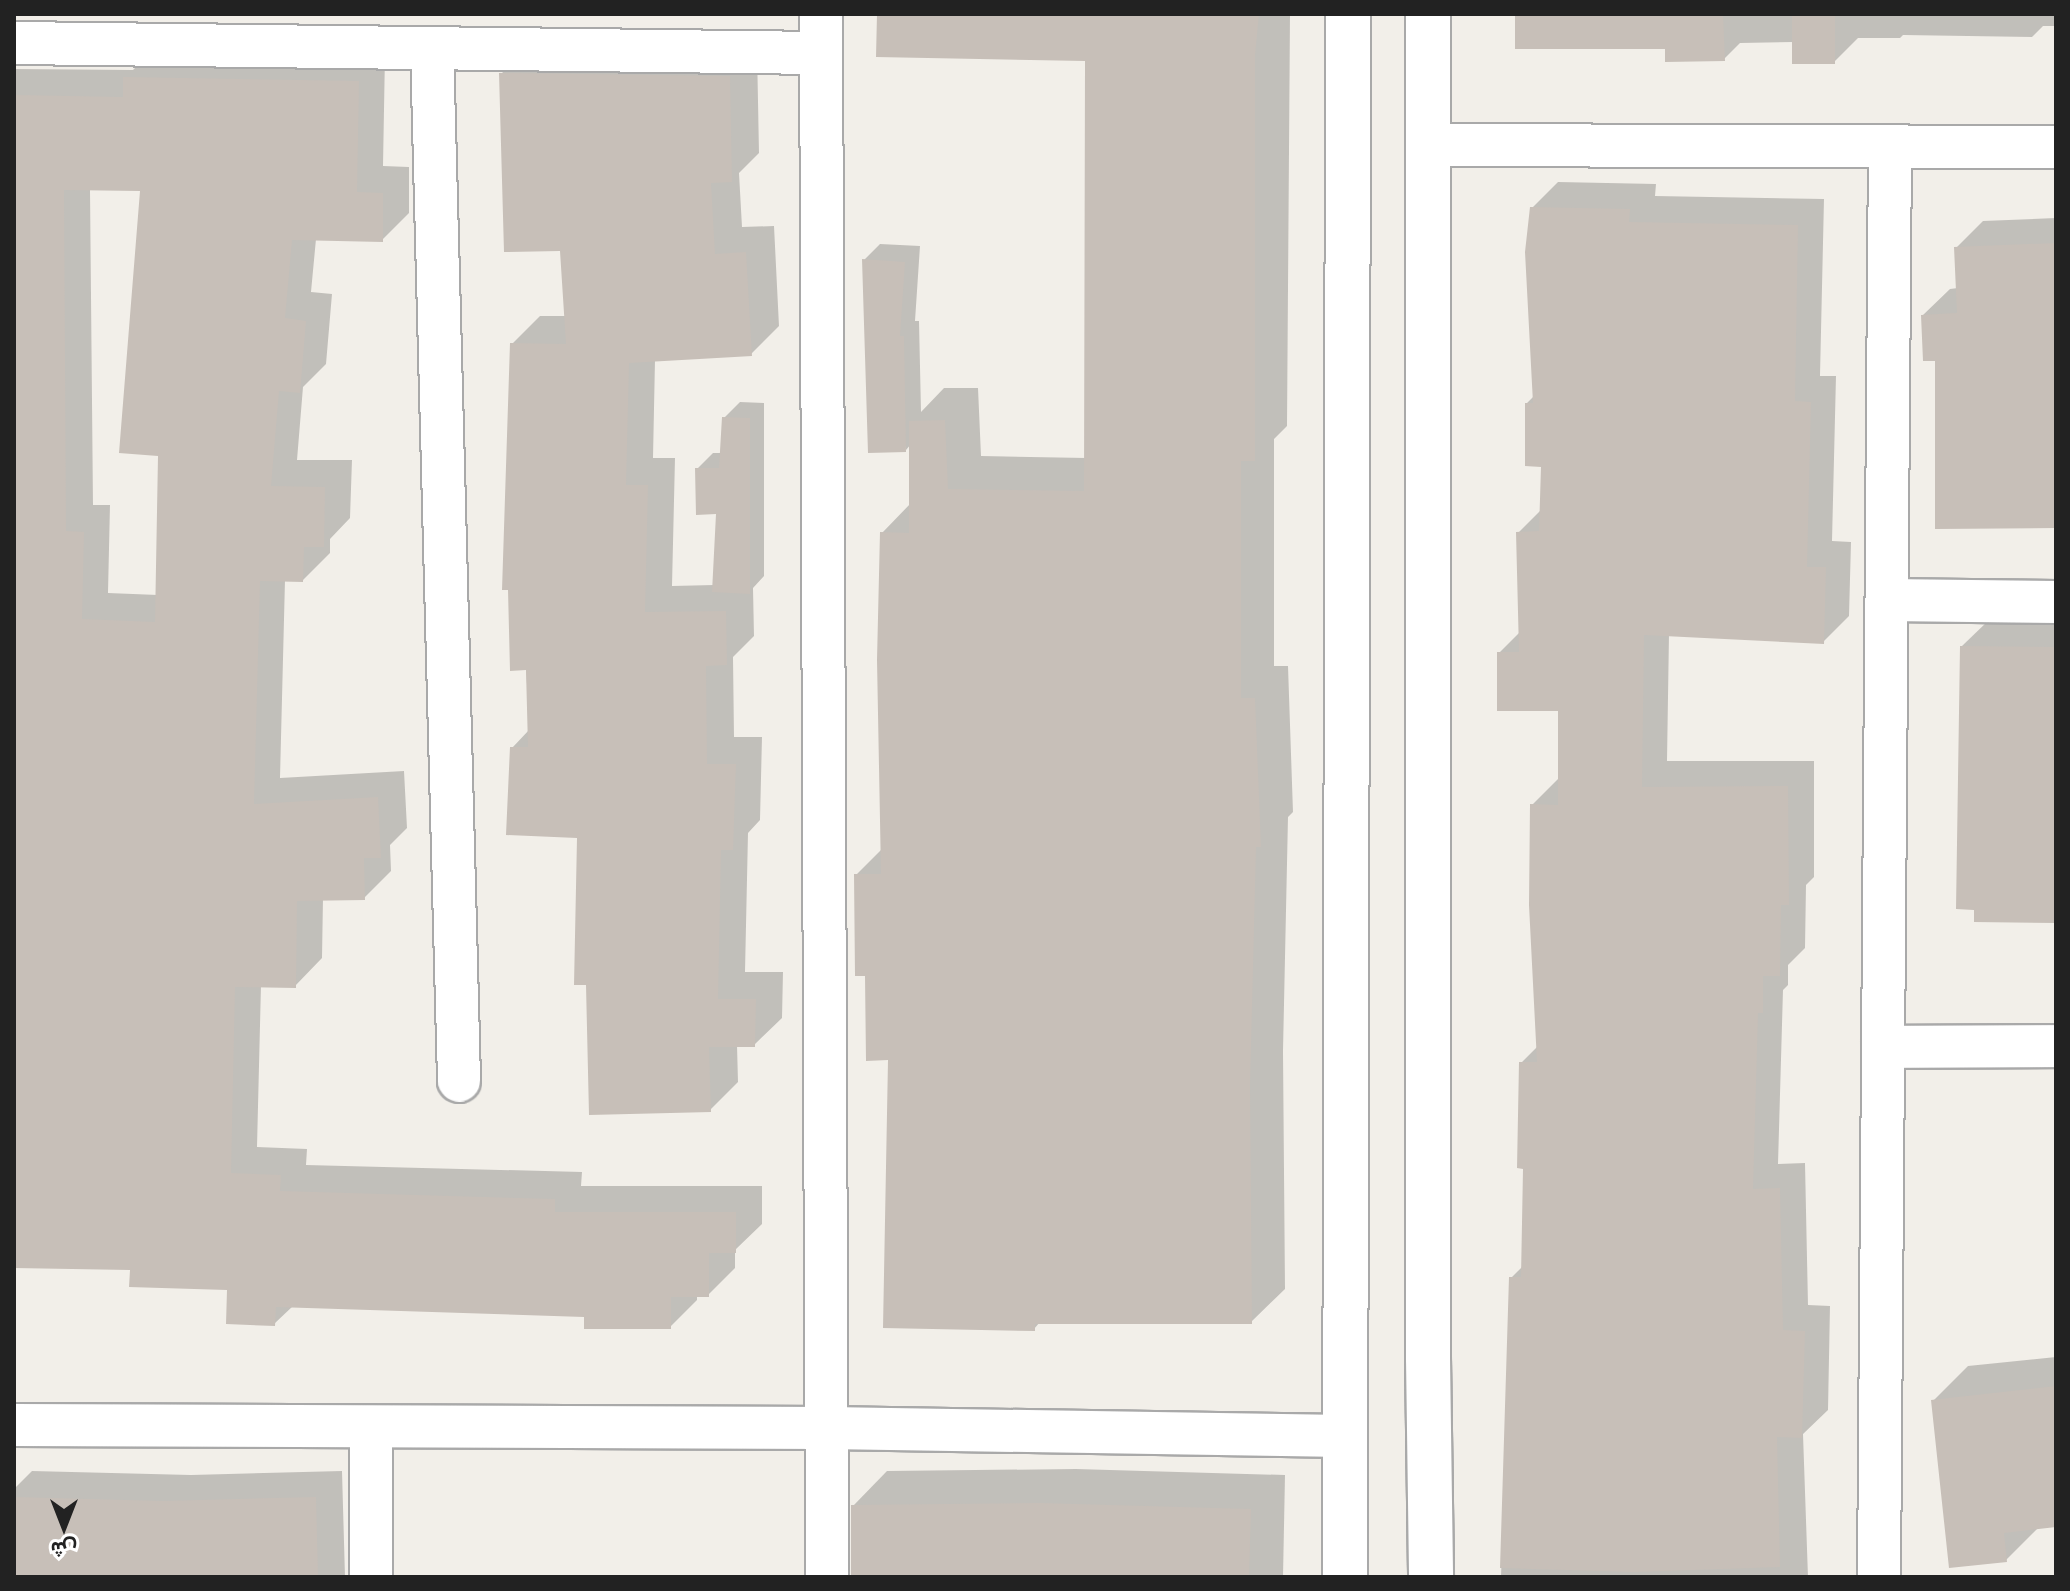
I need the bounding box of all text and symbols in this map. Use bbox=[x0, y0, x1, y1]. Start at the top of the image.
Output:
north arrow bbox=[24, 1487, 104, 1567]
text: ش bbox=[51, 1538, 77, 1564]

